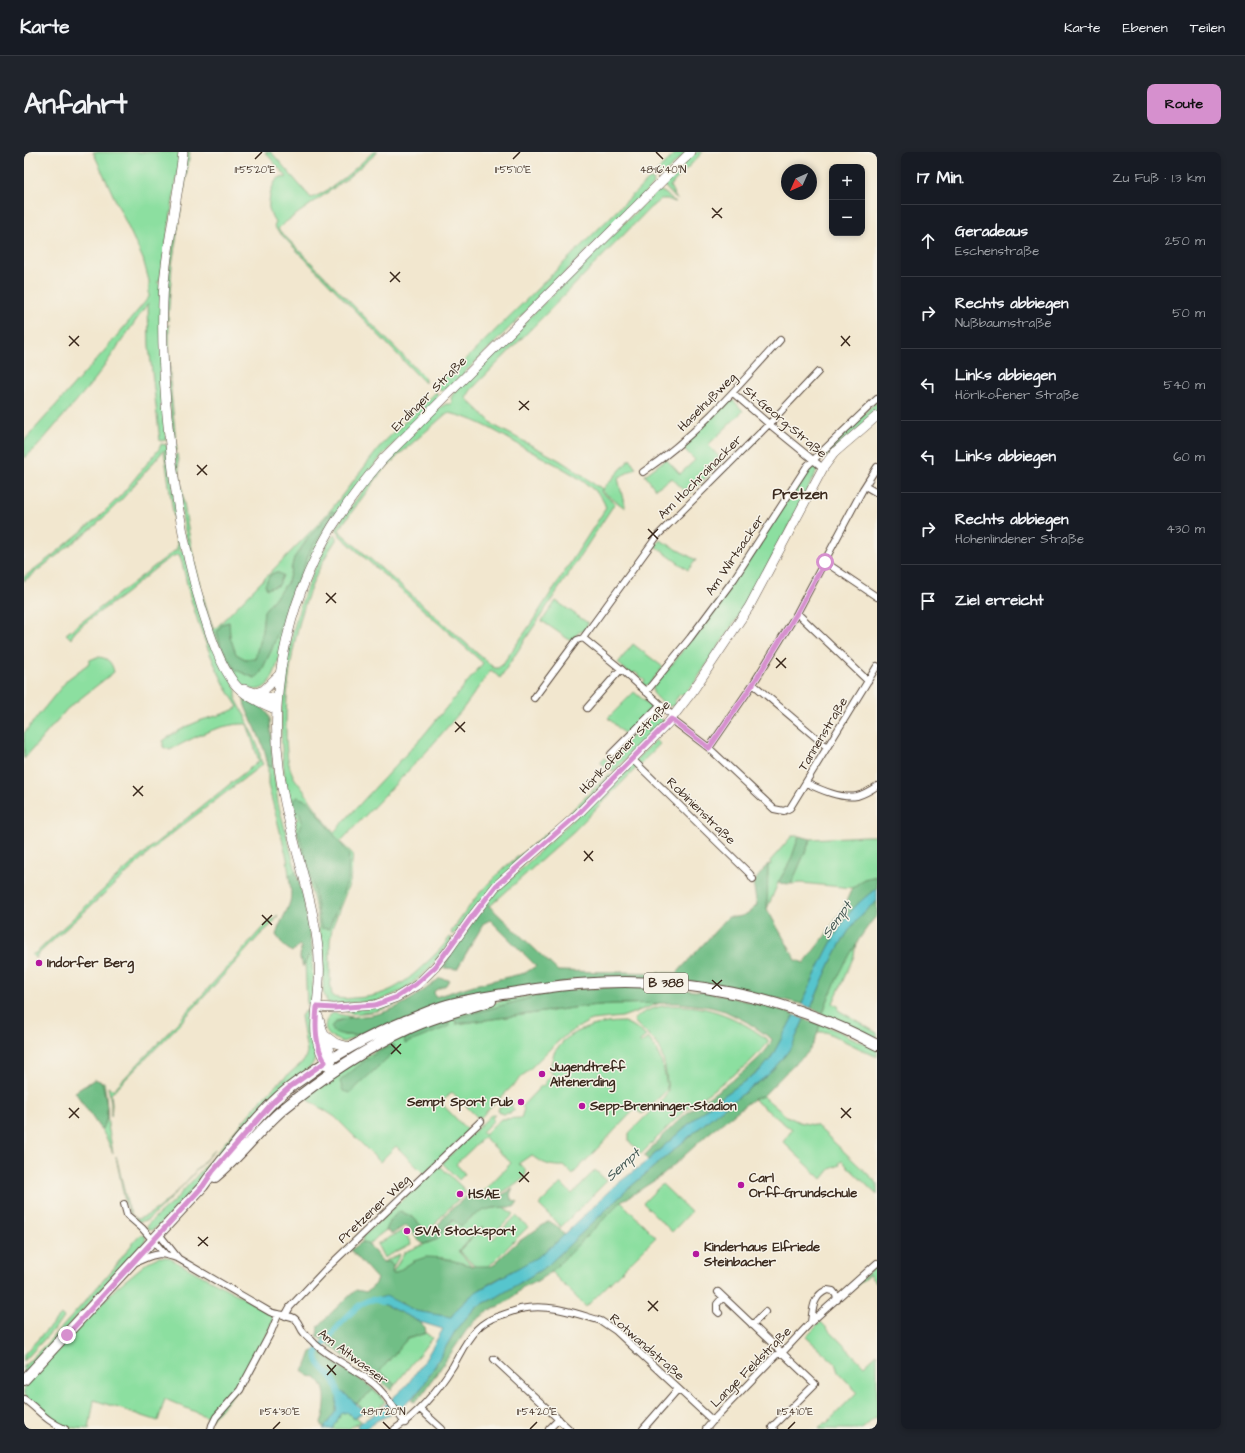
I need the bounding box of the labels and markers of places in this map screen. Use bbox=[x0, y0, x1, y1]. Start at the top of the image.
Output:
place label: Indorfer Berg bbox=[47, 954, 134, 974]
marker: Indorfer Berg bbox=[34, 958, 44, 968]
place label: Jugendtreff Altenerding bbox=[549, 1058, 627, 1093]
marker: Jugendtreff Altenerding bbox=[537, 1069, 547, 1079]
place label: Sempt Sport Pub bbox=[406, 1093, 514, 1112]
marker: Sempt Sport Pub bbox=[516, 1097, 526, 1107]
place label: Sepp-Brenninger-Stadion bbox=[589, 1097, 737, 1117]
marker: Sepp-Brenninger-Stadion bbox=[577, 1101, 587, 1111]
place label: Carl Orff-Grundschule bbox=[749, 1169, 857, 1202]
marker: Carl Orff-Grundschule bbox=[736, 1180, 746, 1190]
place label: HSAE bbox=[468, 1185, 501, 1203]
marker: HSAE bbox=[455, 1189, 465, 1199]
place label: SVA Stocksport bbox=[414, 1222, 516, 1241]
marker: SVA Stocksport bbox=[402, 1226, 412, 1236]
place label: Kinderhaus Elfriede Steinbacher bbox=[703, 1238, 820, 1271]
marker: Kinderhaus Elfriede Steinbacher bbox=[691, 1249, 701, 1259]

